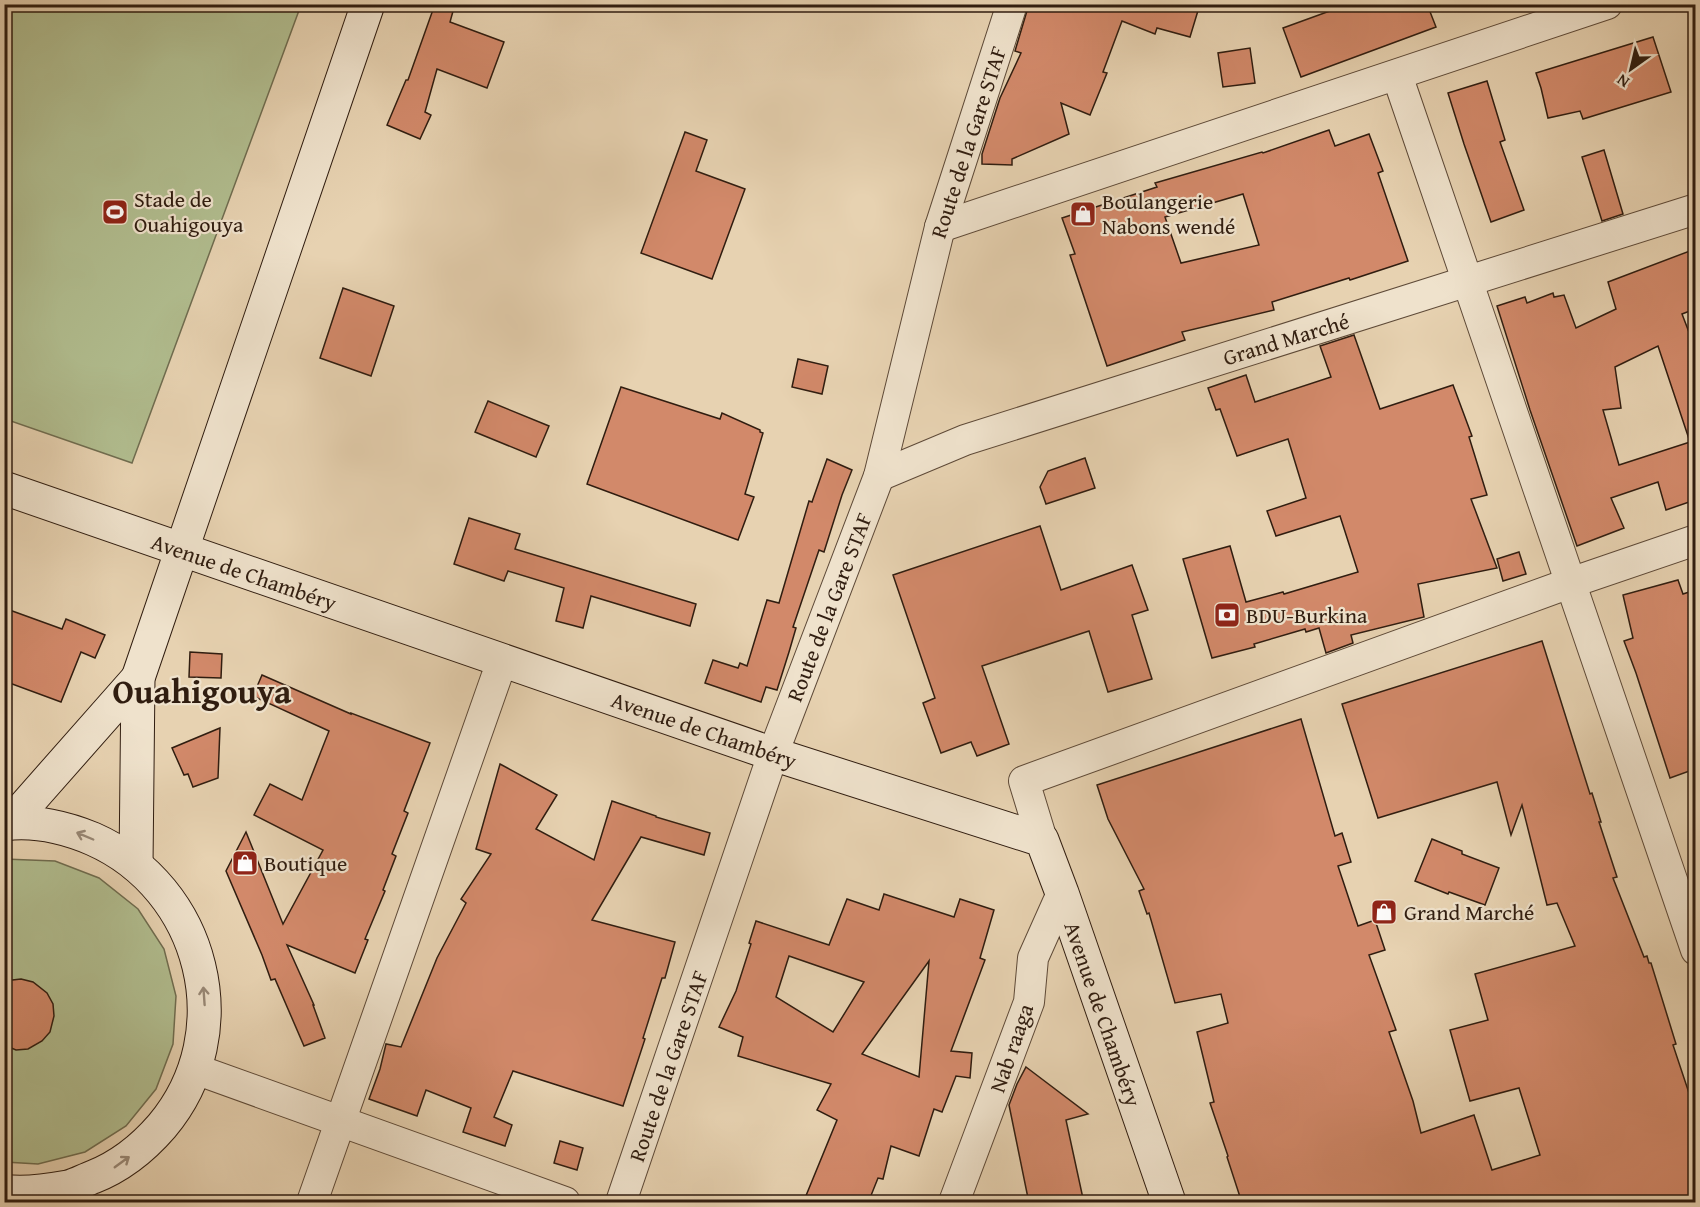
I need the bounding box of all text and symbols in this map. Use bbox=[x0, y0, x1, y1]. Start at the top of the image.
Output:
north arrow bbox=[1601, 39, 1661, 99]
street label: Route de la Gare STAF bbox=[922, 42, 1014, 242]
text: N bbox=[1611, 68, 1634, 94]
place label: Stade de Ouahigouya bbox=[134, 183, 244, 240]
place label: Boulangerie Nabons wendé bbox=[1102, 185, 1235, 242]
sports icon: Stade de Ouahigouya bbox=[100, 197, 130, 227]
shop icon: Boulangerie Nabons wendé bbox=[1068, 199, 1098, 229]
street label: Grand Marché bbox=[1219, 305, 1353, 373]
street label: Route de la Gare STAF bbox=[778, 508, 880, 706]
street label: Avenue de Chambéry bbox=[147, 525, 341, 619]
place label: BDU-Burkina bbox=[1246, 599, 1368, 631]
bank icon: BDU-Burkina bbox=[1212, 600, 1242, 630]
district label: Ouahigouya bbox=[113, 666, 292, 715]
street label: Avenue de Chambéry bbox=[607, 683, 801, 777]
one-way arrow bbox=[77, 830, 95, 841]
place label: Boutique bbox=[264, 847, 347, 879]
shop icon: Boutique bbox=[230, 848, 260, 878]
place label: Grand Marché bbox=[1404, 896, 1534, 928]
shop icon: Grand Marché bbox=[1369, 897, 1399, 927]
street label: Avenue de Chambéry bbox=[1056, 917, 1150, 1111]
street label: Route de la Gare STAF bbox=[620, 966, 716, 1166]
one-way arrow bbox=[198, 986, 209, 1006]
street label: Nab raaga bbox=[981, 999, 1041, 1097]
one-way arrow bbox=[113, 1156, 129, 1168]

